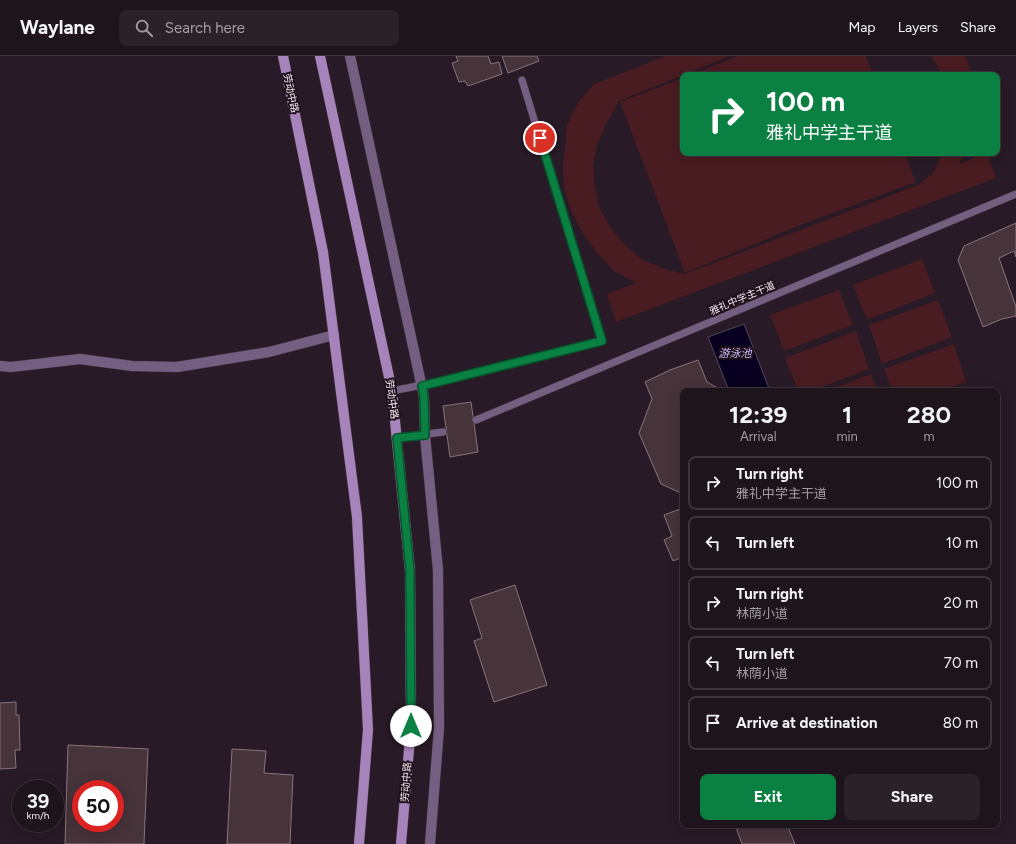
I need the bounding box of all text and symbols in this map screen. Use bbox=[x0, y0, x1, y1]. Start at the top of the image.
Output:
search box bbox=[119, 10, 399, 46]
text: Waylane bbox=[20, 16, 95, 39]
icon: search bbox=[133, 17, 155, 39]
text: Search here bbox=[165, 19, 245, 37]
text: Map bbox=[848, 19, 876, 36]
text: Layers bbox=[898, 19, 938, 36]
text: Share bbox=[960, 19, 996, 36]
street label: 劳动中路 bbox=[280, 72, 302, 114]
text: 100 m bbox=[766, 84, 845, 118]
icon: right bbox=[700, 88, 752, 140]
pin bbox=[523, 121, 557, 155]
text: 雅礼中学主干道 bbox=[766, 122, 892, 144]
icon: arrive bbox=[529, 127, 551, 149]
street label: 雅礼中学主干道 bbox=[707, 278, 777, 318]
water label: 游泳池 bbox=[719, 347, 752, 360]
street label: 劳动中路 bbox=[383, 378, 401, 420]
text: 12:39 bbox=[729, 400, 788, 429]
text: 1 bbox=[842, 400, 852, 429]
text: 280 bbox=[907, 400, 951, 429]
text: Arrival bbox=[740, 429, 777, 444]
text: min bbox=[837, 429, 858, 444]
text: m bbox=[923, 429, 934, 444]
text: Turn right bbox=[736, 465, 804, 483]
icon: right bbox=[702, 472, 724, 494]
text: 100 m bbox=[936, 474, 978, 492]
text: 雅礼中学主干道 bbox=[736, 486, 827, 501]
icon: left bbox=[702, 532, 724, 554]
text: Turn left bbox=[736, 534, 794, 552]
text: 10 m bbox=[946, 534, 978, 552]
text: Turn right bbox=[736, 585, 804, 603]
icon: right bbox=[702, 592, 724, 614]
text: 20 m bbox=[944, 594, 978, 612]
text: 林荫小道 bbox=[736, 606, 788, 621]
text: Turn left bbox=[736, 645, 794, 663]
icon: left bbox=[702, 652, 724, 674]
text: 70 m bbox=[944, 654, 978, 672]
text: 林荫小道 bbox=[736, 666, 788, 681]
position arrow bbox=[390, 705, 432, 747]
icon: arrive bbox=[702, 712, 724, 734]
text: Arrive at destination bbox=[736, 714, 877, 732]
text: 80 m bbox=[943, 714, 978, 732]
street label: 劳动中路 bbox=[398, 762, 414, 802]
button: Exit bbox=[700, 774, 836, 820]
button: Share bbox=[844, 774, 980, 820]
speed limit sign: 50 bbox=[72, 780, 124, 832]
text: 39 bbox=[27, 789, 49, 813]
text: km/h bbox=[27, 809, 49, 822]

